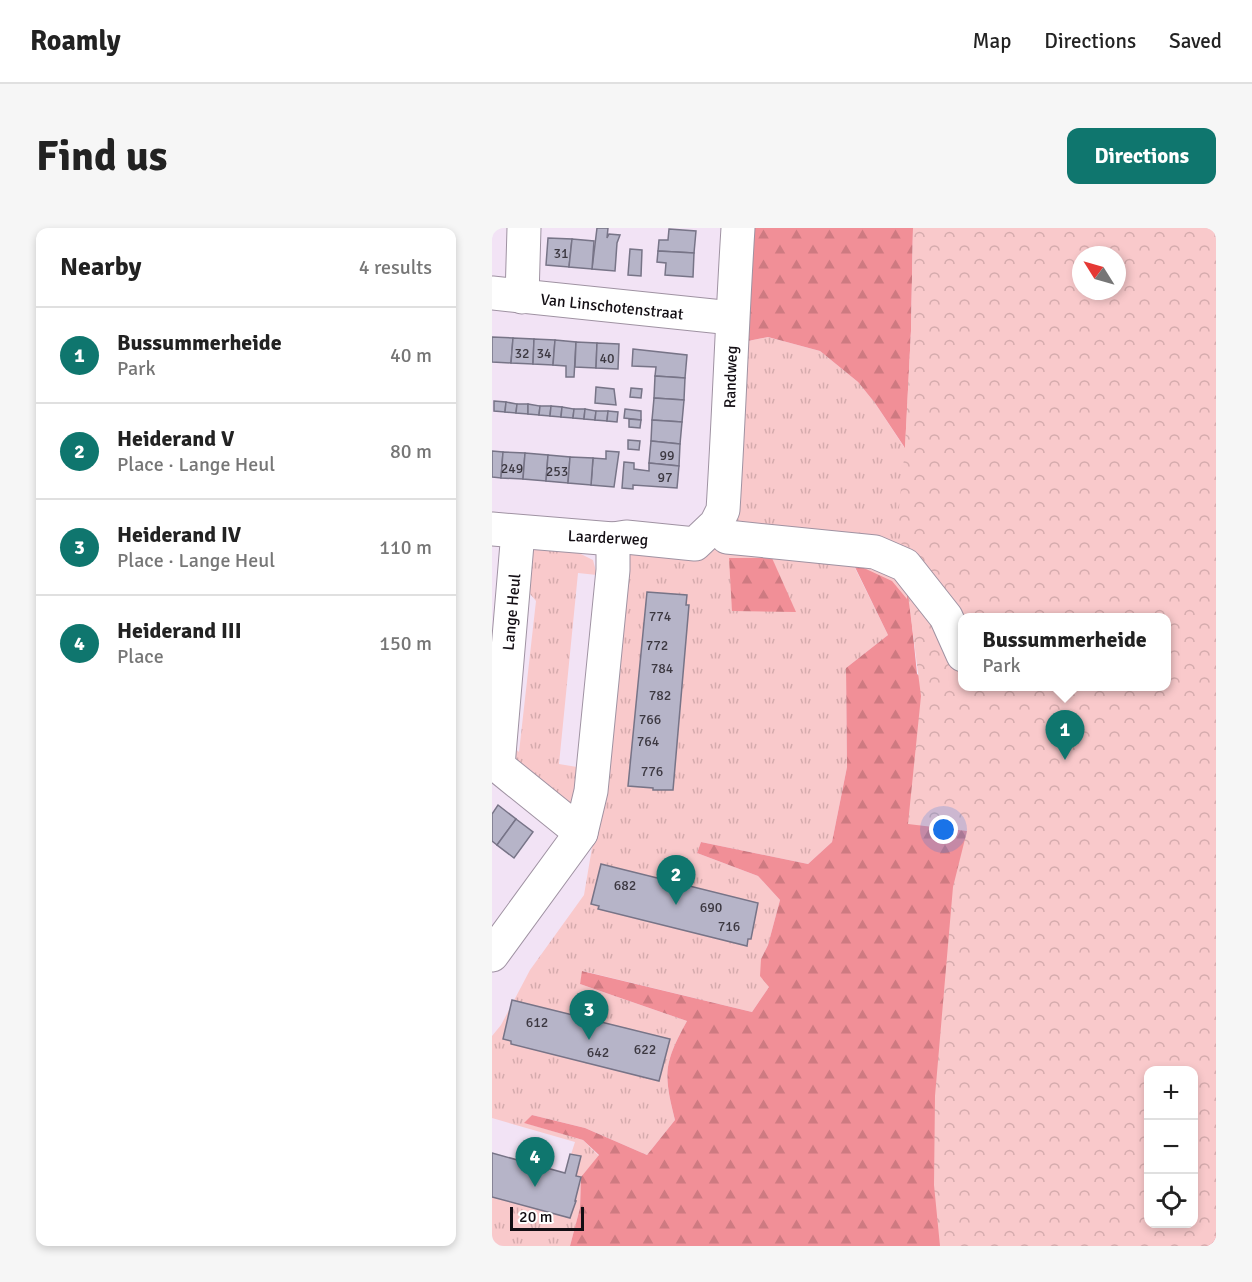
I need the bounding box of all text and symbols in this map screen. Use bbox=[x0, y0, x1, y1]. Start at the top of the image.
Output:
text: Roamly bbox=[30, 24, 121, 58]
text: Map bbox=[973, 28, 1011, 54]
text: Directions bbox=[1044, 28, 1136, 54]
text: Saved bbox=[1169, 28, 1222, 54]
button: Directions bbox=[1067, 128, 1216, 184]
text: Find us bbox=[36, 131, 167, 182]
house number: 31 bbox=[553, 245, 569, 262]
north arrow bbox=[1072, 246, 1126, 300]
text: Nearby bbox=[60, 251, 141, 283]
text: 4 results bbox=[359, 255, 432, 280]
street label: Van Linschotenstraat bbox=[539, 290, 685, 324]
text: Bussummerheide bbox=[117, 329, 282, 356]
text: 1 bbox=[74, 343, 85, 368]
text: 40 m bbox=[390, 343, 432, 368]
house number: 32 bbox=[514, 345, 530, 362]
house number: 34 bbox=[536, 345, 552, 362]
street label: Randweg bbox=[720, 345, 742, 409]
house number: 40 bbox=[599, 350, 615, 367]
text: Park bbox=[117, 356, 155, 381]
text: Heiderand V bbox=[117, 425, 234, 452]
text: 2 bbox=[74, 439, 85, 464]
text: 80 m bbox=[390, 439, 432, 464]
house number: 99 bbox=[659, 447, 675, 464]
text: Place · Lange Heul bbox=[117, 452, 275, 477]
house number: 249 bbox=[501, 460, 523, 477]
house number: 253 bbox=[546, 463, 568, 480]
house number: 97 bbox=[657, 469, 673, 486]
text: Heiderand IV bbox=[117, 521, 241, 548]
street label: Laarderweg bbox=[567, 526, 649, 550]
text: 3 bbox=[74, 535, 85, 560]
text: 110 m bbox=[379, 535, 432, 560]
text: Place · Lange Heul bbox=[117, 548, 275, 573]
street label: Lange Heul bbox=[499, 572, 525, 651]
house number: 774 bbox=[649, 608, 672, 625]
popup bbox=[958, 613, 1171, 691]
text: Heiderand III bbox=[117, 617, 242, 644]
text: Bussummerheide bbox=[982, 626, 1147, 653]
text: 4 bbox=[74, 631, 85, 656]
text: 150 m bbox=[379, 631, 432, 656]
house number: 772 bbox=[646, 637, 668, 654]
text: Place bbox=[117, 644, 164, 669]
text: Park bbox=[982, 653, 1021, 678]
house number: 784 bbox=[651, 660, 674, 677]
house number: 782 bbox=[649, 687, 671, 704]
pin: 1 bbox=[1046, 710, 1084, 760]
house number: 766 bbox=[639, 711, 661, 728]
house number: 764 bbox=[637, 733, 660, 750]
house number: 776 bbox=[641, 763, 663, 780]
your location bbox=[929, 815, 958, 844]
pin: 2 bbox=[656, 856, 696, 905]
house number: 682 bbox=[614, 877, 636, 894]
house number: 690 bbox=[700, 899, 722, 916]
house number: 716 bbox=[718, 918, 740, 935]
pin: 3 bbox=[570, 990, 608, 1040]
house number: 612 bbox=[526, 1014, 548, 1031]
house number: 622 bbox=[634, 1041, 656, 1058]
house number: 642 bbox=[587, 1044, 609, 1061]
map controls bbox=[1144, 1066, 1198, 1228]
button: + bbox=[1144, 1066, 1198, 1120]
button: − bbox=[1144, 1120, 1198, 1174]
pin: 4 bbox=[516, 1138, 555, 1187]
button: locate bbox=[1144, 1174, 1198, 1228]
scale bar bbox=[510, 1204, 584, 1232]
text: 20 m bbox=[519, 1207, 553, 1227]

